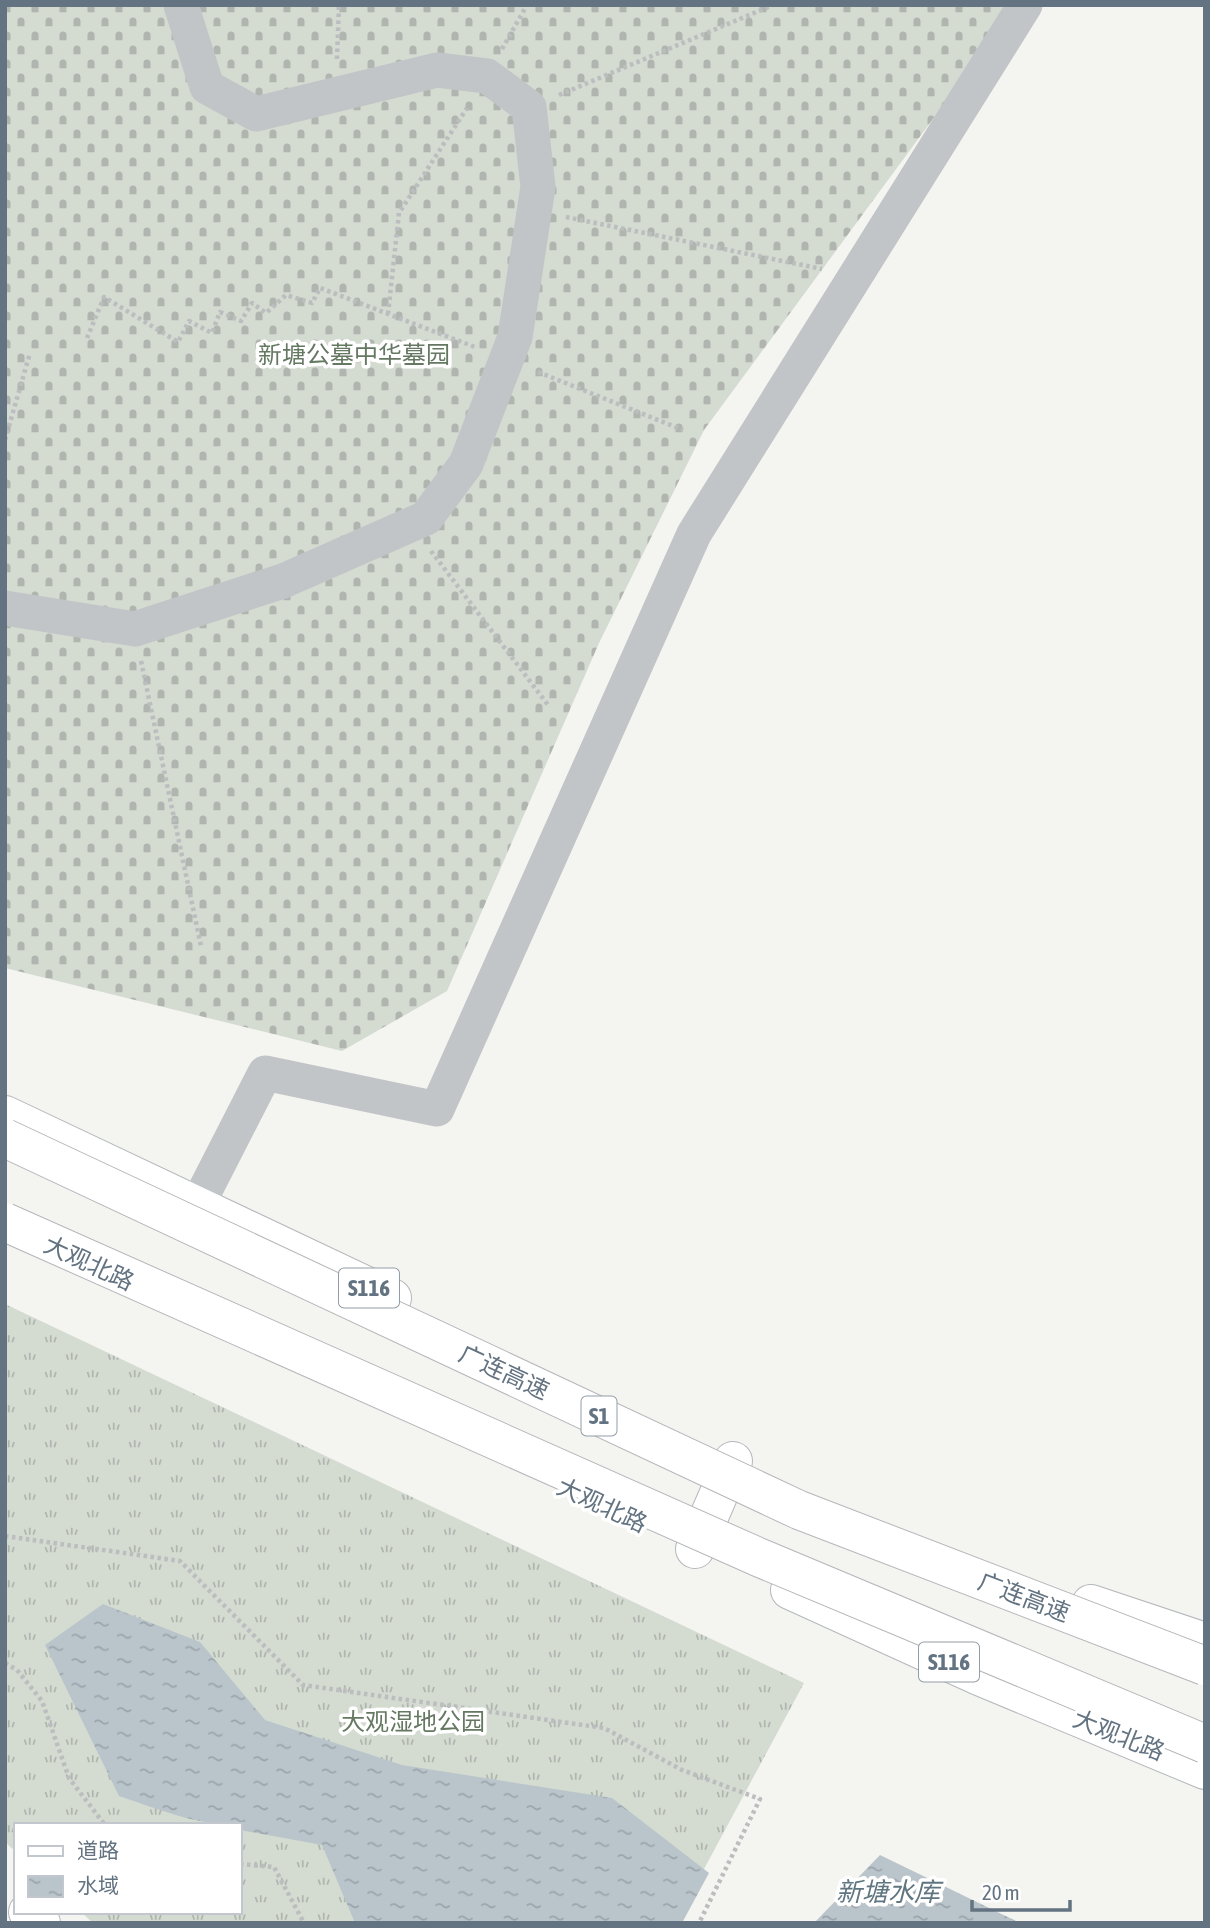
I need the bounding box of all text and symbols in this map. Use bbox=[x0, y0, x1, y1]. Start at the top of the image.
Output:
park label: 新塘公墓中华墓园 bbox=[258, 341, 450, 368]
street label: 大观北路 bbox=[40, 1230, 138, 1296]
road number: S116 bbox=[339, 1268, 399, 1308]
street label: 广连高速 bbox=[455, 1339, 553, 1405]
road number: S1 bbox=[582, 1396, 616, 1436]
street label: 大观北路 bbox=[553, 1472, 651, 1538]
street label: 广连高速 bbox=[974, 1567, 1074, 1627]
road number: S116 bbox=[919, 1642, 979, 1681]
street label: 大观北路 bbox=[1069, 1705, 1169, 1765]
park label: 大观湿地公园 bbox=[341, 1708, 485, 1735]
legend bbox=[14, 1823, 242, 1914]
text: 道路 bbox=[77, 1838, 119, 1862]
scale bar bbox=[972, 1868, 1070, 1912]
text: 水域 bbox=[77, 1873, 119, 1897]
water label: 新塘水库 bbox=[836, 1877, 944, 1907]
text: 20 m bbox=[982, 1880, 1020, 1904]

